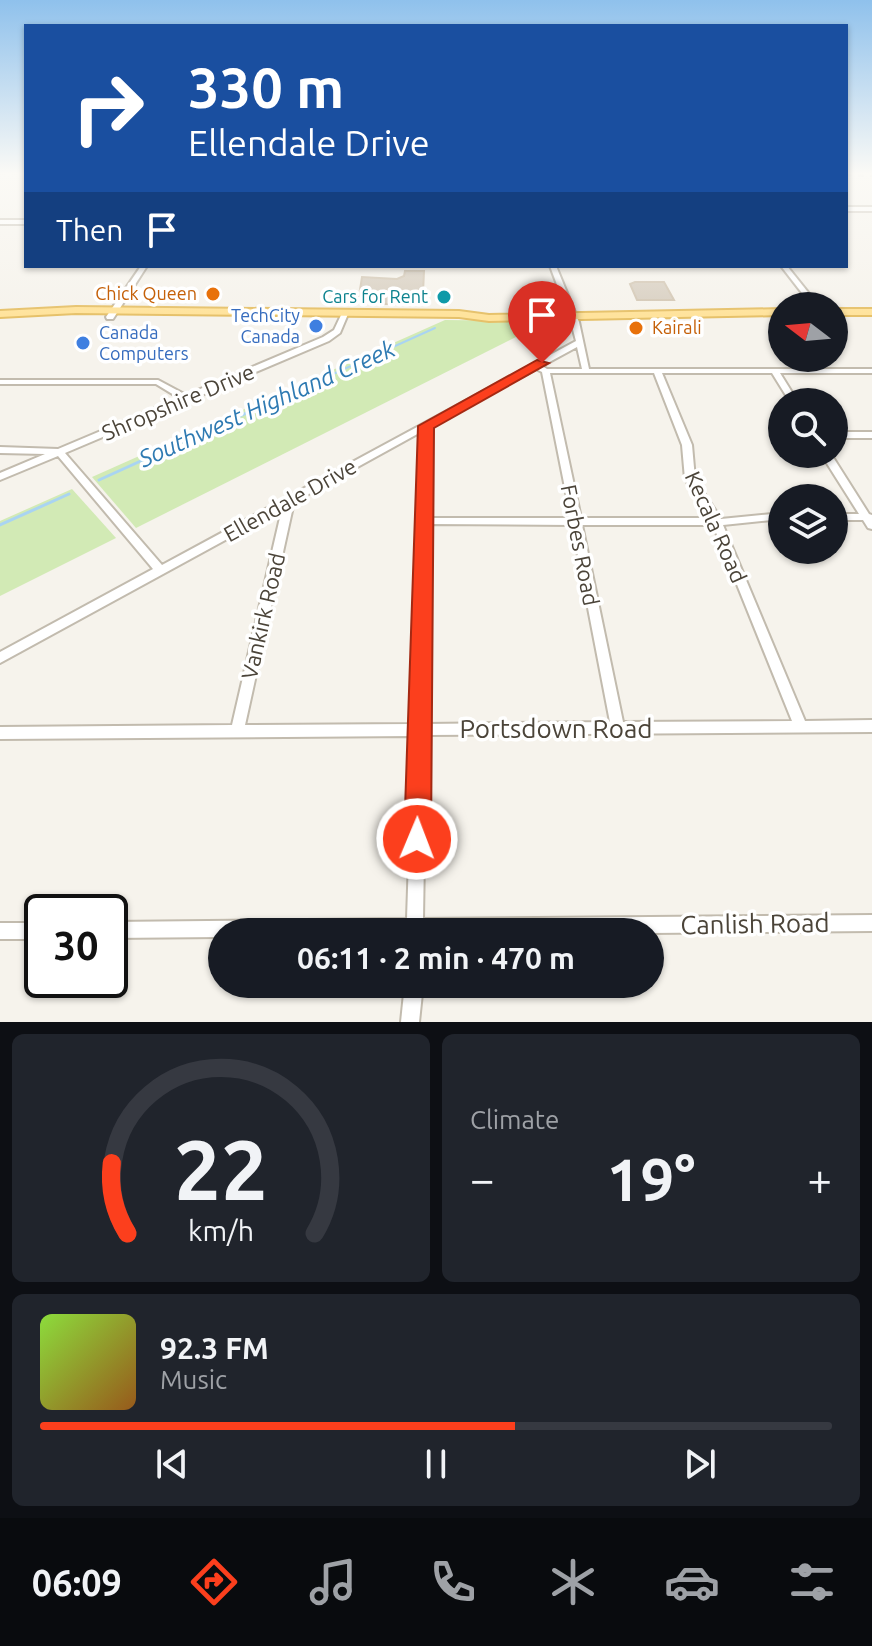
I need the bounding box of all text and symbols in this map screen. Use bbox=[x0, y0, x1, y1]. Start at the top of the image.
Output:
icon: right bbox=[56, 56, 160, 160]
text: 330 m bbox=[188, 56, 344, 119]
text: Ellendale Drive bbox=[188, 122, 430, 163]
icon: arrive bbox=[140, 208, 184, 252]
text: Then bbox=[56, 213, 124, 247]
pin bbox=[508, 281, 576, 363]
place label: Chick Queen bbox=[95, 283, 197, 304]
marker: Chick Queen bbox=[204, 285, 222, 303]
place label: Cars for Rent bbox=[322, 286, 428, 306]
marker: Cars for Rent bbox=[435, 288, 453, 306]
north arrow bbox=[768, 292, 848, 372]
map controls bbox=[768, 292, 848, 564]
icon: arrive bbox=[520, 293, 564, 337]
place label: TechCity Canada bbox=[231, 305, 300, 346]
marker: TechCity Canada bbox=[307, 317, 325, 335]
place label: Kairali bbox=[652, 317, 702, 337]
marker: Kairali bbox=[627, 319, 645, 337]
place label: Canada Computers bbox=[99, 322, 189, 363]
marker: Canada Computers bbox=[74, 334, 92, 352]
water label: Southwest Highland Creek bbox=[134, 335, 400, 473]
street label: Shropshire Drive bbox=[98, 358, 258, 445]
button: search bbox=[768, 388, 848, 468]
street label: Ellendale Drive bbox=[219, 453, 360, 546]
street label: Kecala Road bbox=[681, 467, 752, 587]
street label: Forbes Road bbox=[556, 482, 605, 608]
button: layers bbox=[768, 484, 848, 564]
street label: Vankirk Road bbox=[236, 550, 289, 682]
street label: Portsdown Road bbox=[459, 714, 653, 743]
position arrow bbox=[375, 797, 459, 881]
speed limit sign: 30 bbox=[24, 894, 128, 998]
street label: Canlish Road bbox=[680, 908, 830, 939]
text: 06:11 · 2 min · 470 m bbox=[297, 941, 575, 975]
text: Climate bbox=[470, 1105, 559, 1134]
text: 22 bbox=[174, 1122, 268, 1216]
text: 19° bbox=[607, 1145, 695, 1212]
text: − bbox=[470, 1154, 495, 1203]
text: + bbox=[807, 1154, 832, 1203]
text: km/h bbox=[188, 1214, 254, 1246]
text: 92.3 FM bbox=[160, 1331, 269, 1365]
text: Music bbox=[160, 1365, 227, 1394]
icon: previous bbox=[150, 1442, 194, 1486]
icon: pause bbox=[414, 1442, 458, 1486]
icon: next bbox=[678, 1442, 722, 1486]
icon: directions bbox=[186, 1554, 242, 1610]
icon: music bbox=[305, 1554, 361, 1610]
icon: phone bbox=[425, 1554, 481, 1610]
icon: climate bbox=[545, 1554, 601, 1610]
icon: car bbox=[664, 1554, 720, 1610]
icon: filters bbox=[784, 1554, 840, 1610]
text: 06:09 bbox=[32, 1562, 122, 1603]

